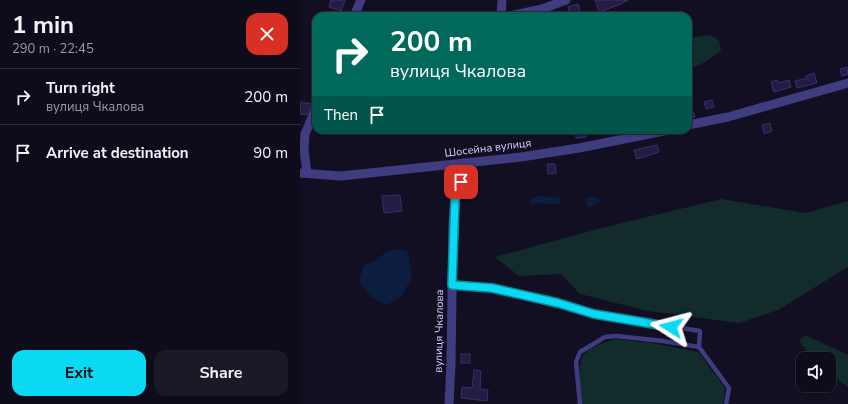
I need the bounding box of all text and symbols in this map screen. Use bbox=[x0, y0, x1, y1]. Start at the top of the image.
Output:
text: 1 min bbox=[12, 9, 74, 41]
button: close bbox=[246, 13, 288, 55]
text: 200 m bbox=[390, 23, 473, 61]
icon: right bbox=[324, 28, 376, 80]
text: 290 m · 22:45 bbox=[12, 40, 94, 58]
text: вулиця Чкалова bbox=[390, 59, 526, 83]
text: Turn right bbox=[46, 78, 115, 98]
icon: right bbox=[12, 86, 34, 108]
text: 200 m bbox=[244, 87, 288, 107]
text: вулиця Чкалова bbox=[46, 98, 144, 116]
icon: arrive bbox=[366, 104, 388, 126]
text: Then bbox=[324, 105, 358, 125]
street label: Шосейна вулиця bbox=[444, 135, 532, 161]
icon: arrive bbox=[12, 142, 34, 164]
text: Arrive at destination bbox=[46, 143, 189, 163]
text: 90 m bbox=[253, 143, 288, 163]
pin bbox=[444, 165, 478, 199]
icon: arrive bbox=[450, 171, 472, 193]
street label: вулиця Чкалова bbox=[431, 289, 447, 373]
position arrow bbox=[650, 306, 692, 348]
button: Exit bbox=[12, 350, 146, 396]
button: Share bbox=[154, 350, 288, 396]
map controls bbox=[796, 352, 836, 392]
button: sound bbox=[796, 352, 836, 392]

